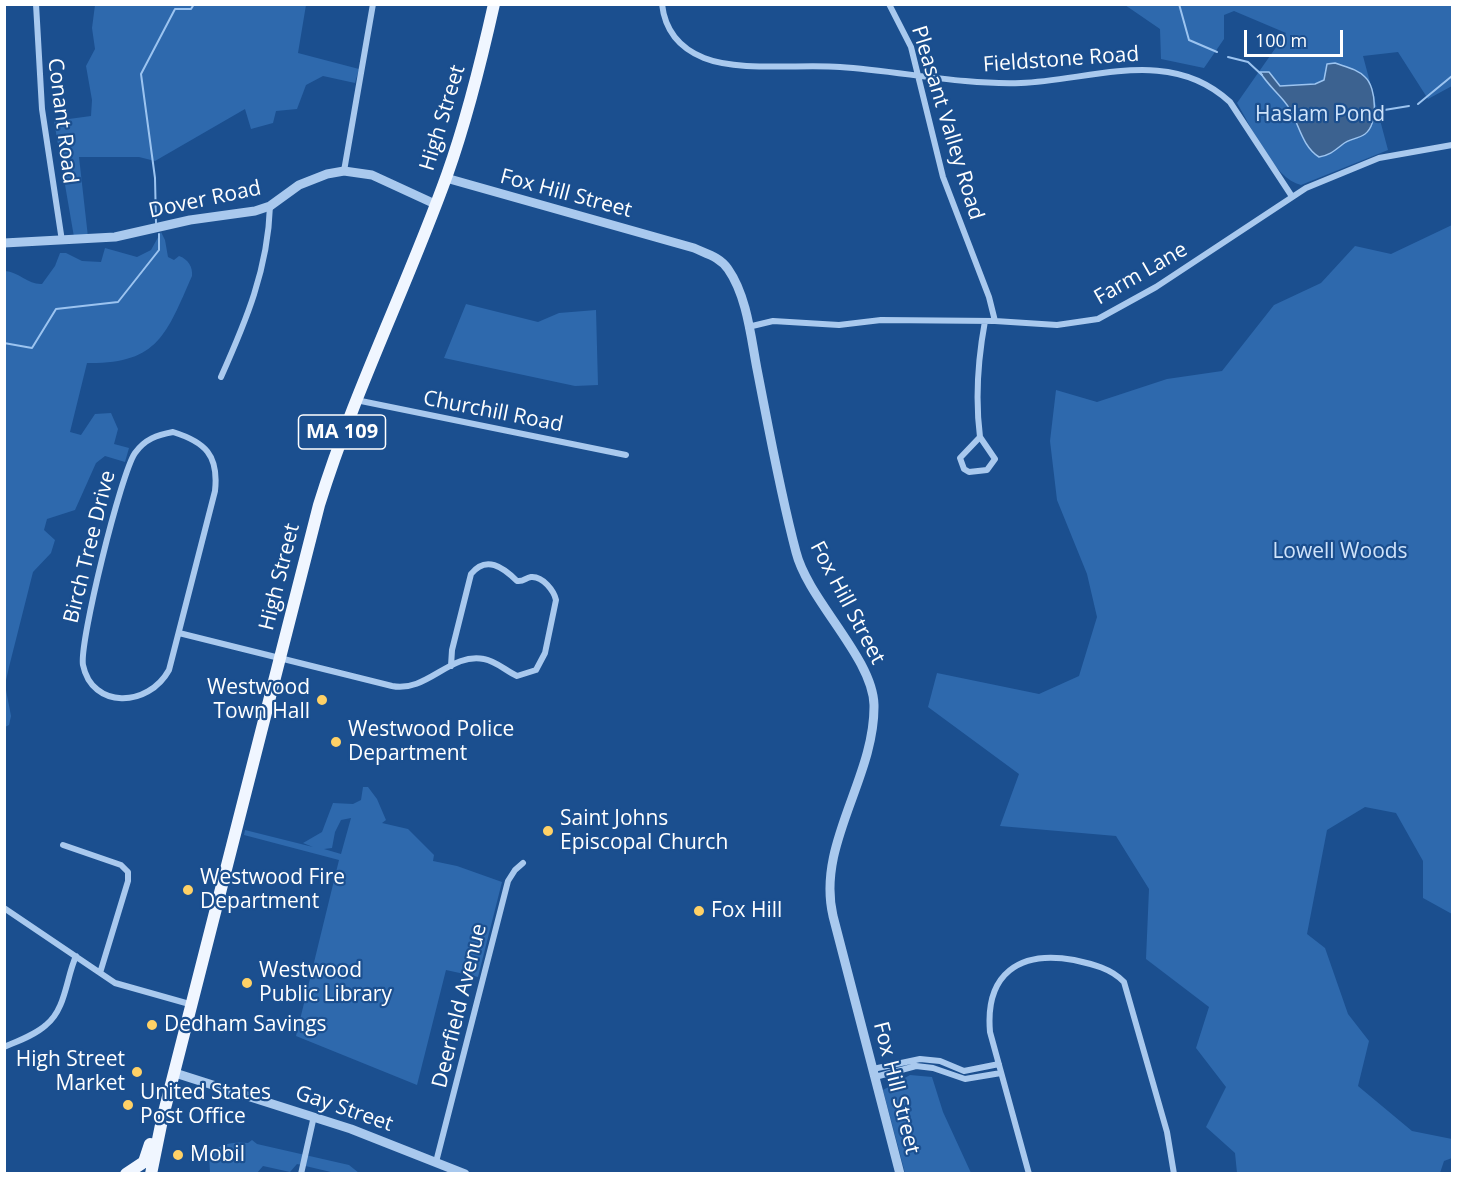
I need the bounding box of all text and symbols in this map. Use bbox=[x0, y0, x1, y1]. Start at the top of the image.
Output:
scale bar bbox=[1247, 18, 1346, 56]
street label: Pleasant Valley Road bbox=[905, 23, 989, 223]
text: 100 m bbox=[1255, 28, 1307, 52]
street label: Fieldstone Road bbox=[982, 42, 1140, 78]
street label: Conant Road bbox=[42, 57, 82, 185]
street label: High Street bbox=[415, 62, 471, 174]
park label: Haslam Pond bbox=[1255, 102, 1385, 128]
street label: Fox Hill Street bbox=[497, 164, 635, 224]
street label: Dover Road bbox=[146, 176, 264, 224]
street label: Farm Lane bbox=[1090, 237, 1192, 311]
street label: Churchill Road bbox=[421, 386, 565, 438]
road number: MA 109 bbox=[298, 415, 386, 449]
street label: Birch Tree Drive bbox=[59, 468, 121, 626]
street label: High Street bbox=[255, 521, 305, 633]
street label: Fox Hill Street bbox=[804, 537, 890, 669]
park label: Lowell Woods bbox=[1272, 539, 1408, 565]
place label: Westwood Town Hall bbox=[207, 675, 310, 725]
marker: Westwood Town Hall bbox=[315, 693, 329, 707]
place label: Westwood Police Department bbox=[348, 717, 514, 767]
marker: Westwood Police Department bbox=[329, 735, 343, 749]
place label: Saint Johns Episcopal Church bbox=[560, 806, 728, 856]
marker: Saint Johns Episcopal Church bbox=[541, 824, 555, 838]
place label: Westwood Fire Department bbox=[200, 865, 345, 915]
marker: Westwood Fire Department bbox=[181, 883, 195, 897]
place label: Fox Hill bbox=[711, 898, 782, 924]
marker: Fox Hill bbox=[692, 904, 706, 918]
street label: Deerfield Avenue bbox=[427, 921, 493, 1091]
place label: Westwood Public Library bbox=[259, 958, 392, 1008]
marker: Westwood Public Library bbox=[240, 976, 254, 990]
place label: Dedham Savings bbox=[164, 1012, 327, 1038]
marker: Dedham Savings bbox=[145, 1018, 159, 1032]
street label: Fox Hill Street bbox=[867, 1019, 925, 1157]
place label: High Street Market bbox=[16, 1047, 125, 1097]
marker: High Street Market bbox=[130, 1065, 144, 1079]
place label: United States Post Office bbox=[140, 1080, 271, 1130]
street label: Gay Street bbox=[292, 1081, 396, 1137]
marker: United States Post Office bbox=[121, 1098, 135, 1112]
place label: Mobil bbox=[190, 1142, 245, 1168]
marker: Mobil bbox=[171, 1148, 185, 1162]

